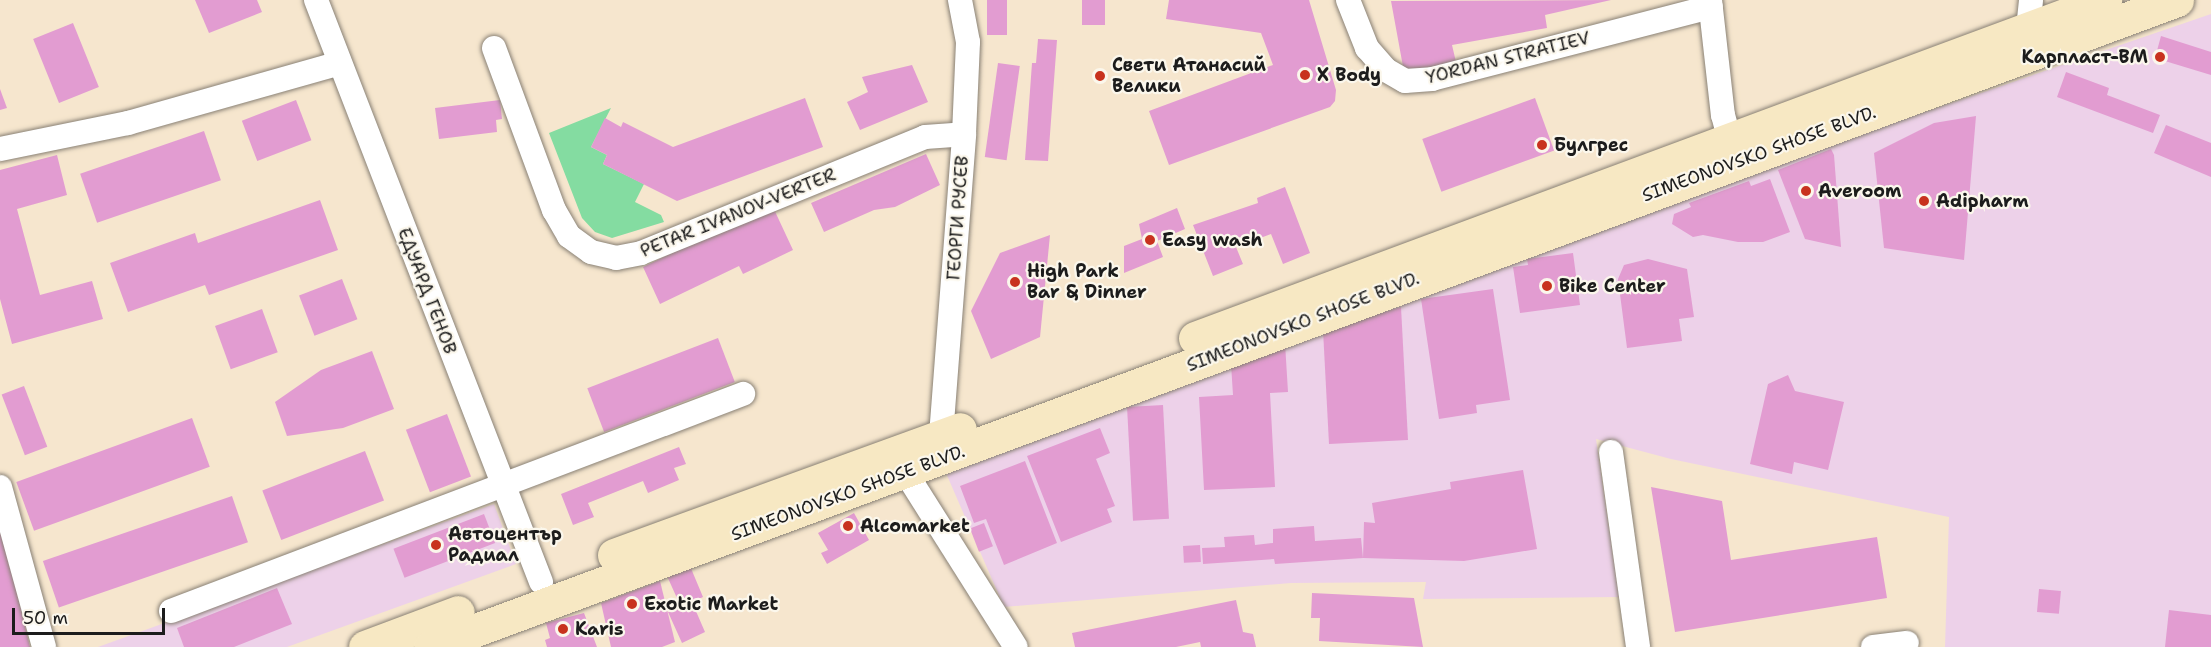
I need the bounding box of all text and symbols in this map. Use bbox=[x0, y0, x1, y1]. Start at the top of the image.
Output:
street label: YORDAN STRATIEV bbox=[1424, 27, 1592, 89]
place label: Карпласт-ВМ bbox=[2022, 46, 2148, 68]
marker: Карпласт-ВМ bbox=[2153, 50, 2167, 64]
place label: Свети Атанасий Велики bbox=[1112, 55, 1266, 98]
place label: X Body bbox=[1317, 64, 1381, 86]
marker: X Body bbox=[1298, 68, 1312, 82]
marker: Свети Атанасий Велики bbox=[1093, 69, 1107, 83]
street label: SIMEONOVSKO SHOSE BLVD. bbox=[1639, 102, 1879, 206]
place label: Булгрес bbox=[1554, 134, 1628, 156]
marker: Булгрес bbox=[1535, 138, 1549, 152]
street label: ГЕОРГИ РУСЕВ bbox=[943, 155, 973, 281]
street label: PETAR IVANOV-VERTER bbox=[637, 164, 839, 262]
place label: Averoom bbox=[1818, 180, 1901, 202]
marker: Averoom bbox=[1799, 184, 1813, 198]
place label: Adipharm bbox=[1936, 190, 2029, 212]
marker: Adipharm bbox=[1917, 194, 1931, 208]
street label: ЕДУАРД ГЕНОВ bbox=[393, 225, 461, 357]
place label: Easy wash bbox=[1162, 229, 1263, 251]
marker: Easy wash bbox=[1143, 233, 1157, 247]
place label: High Park Bar & Dinner bbox=[1027, 261, 1147, 304]
street label: SIMEONOVSKO SHOSE BLVD. bbox=[1184, 268, 1422, 376]
marker: High Park Bar & Dinner bbox=[1008, 275, 1022, 289]
place label: Bike Center bbox=[1559, 275, 1666, 297]
marker: Bike Center bbox=[1540, 279, 1554, 293]
street label: SIMEONOVSKO SHOSE BLVD. bbox=[728, 441, 968, 545]
place label: Alcomarket bbox=[860, 515, 970, 537]
marker: Alcomarket bbox=[841, 519, 855, 533]
place label: Автоцентър Радиал bbox=[448, 524, 562, 566]
marker: Автоцентър Радиал bbox=[429, 538, 443, 552]
place label: Exotic Market bbox=[644, 593, 778, 615]
scale bar bbox=[15, 596, 168, 634]
marker: Exotic Market bbox=[625, 597, 639, 611]
text: 50 m bbox=[23, 606, 68, 630]
place label: Karis bbox=[575, 618, 624, 640]
marker: Karis bbox=[556, 622, 570, 636]

